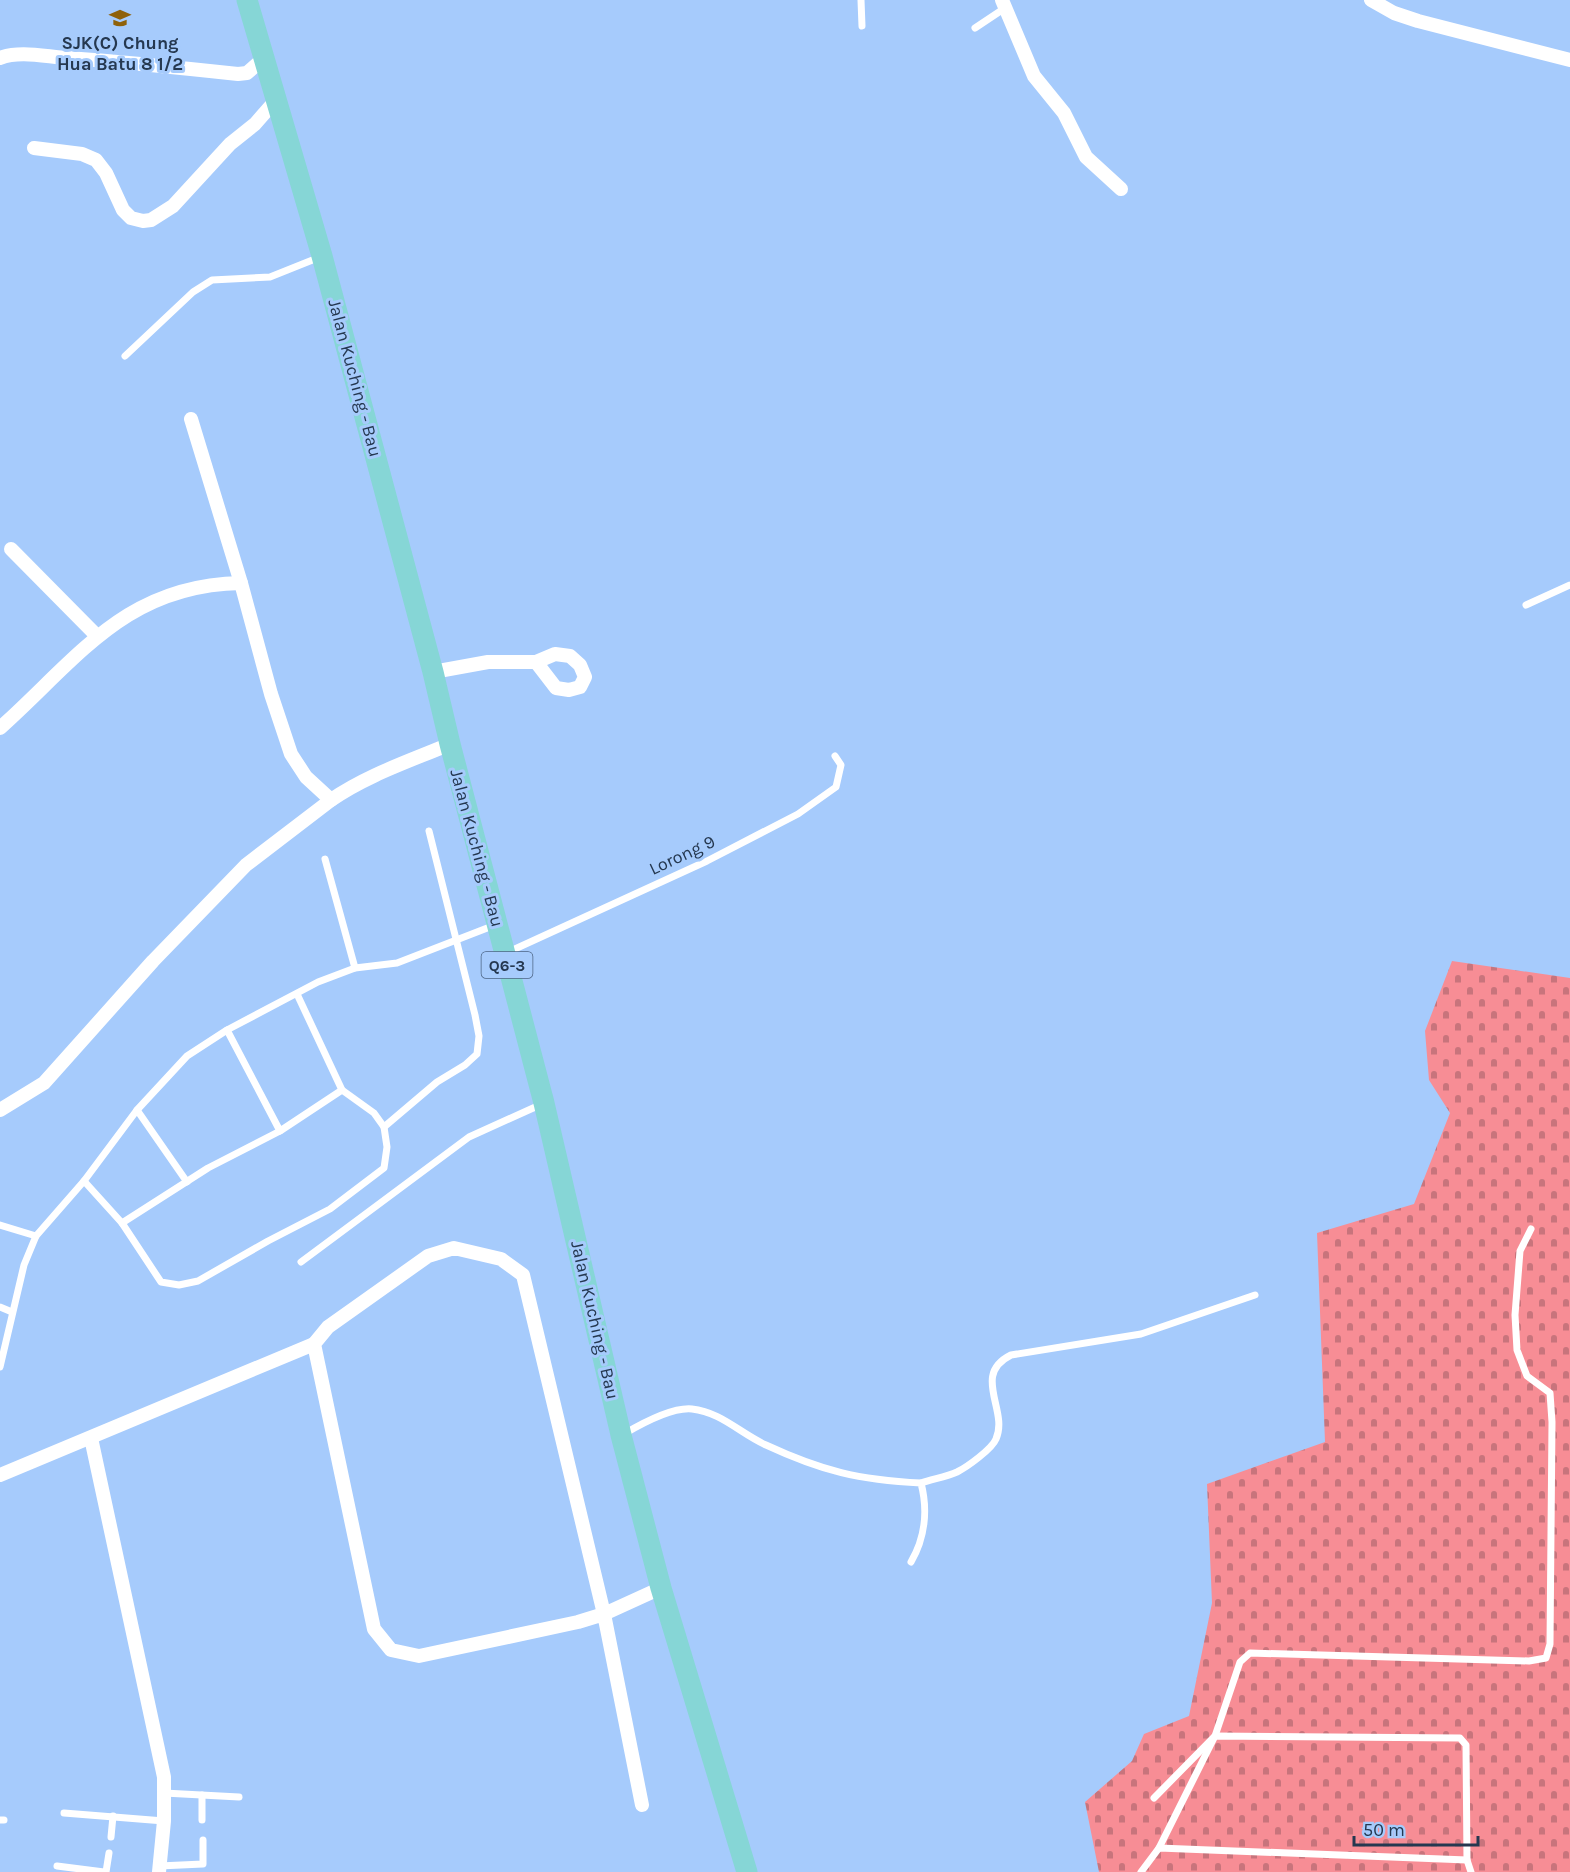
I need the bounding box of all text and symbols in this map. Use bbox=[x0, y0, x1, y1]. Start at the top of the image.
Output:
school or university icon: SJK(C) Chung Hua Batu 8 1/2 bbox=[108, 6, 132, 30]
place label: SJK(C) Chung Hua Batu 8 1/2 bbox=[57, 32, 183, 75]
street label: Jalan Kuching - Bau bbox=[323, 297, 387, 459]
street label: Jalan Kuching - Bau bbox=[445, 767, 509, 929]
street label: Lorong 9 bbox=[645, 830, 719, 880]
road number: Q6-3 bbox=[482, 952, 532, 978]
street label: Jalan Kuching - Bau bbox=[566, 1238, 624, 1402]
scale bar bbox=[1354, 1809, 1478, 1847]
text: 50 m bbox=[1363, 1819, 1405, 1841]

